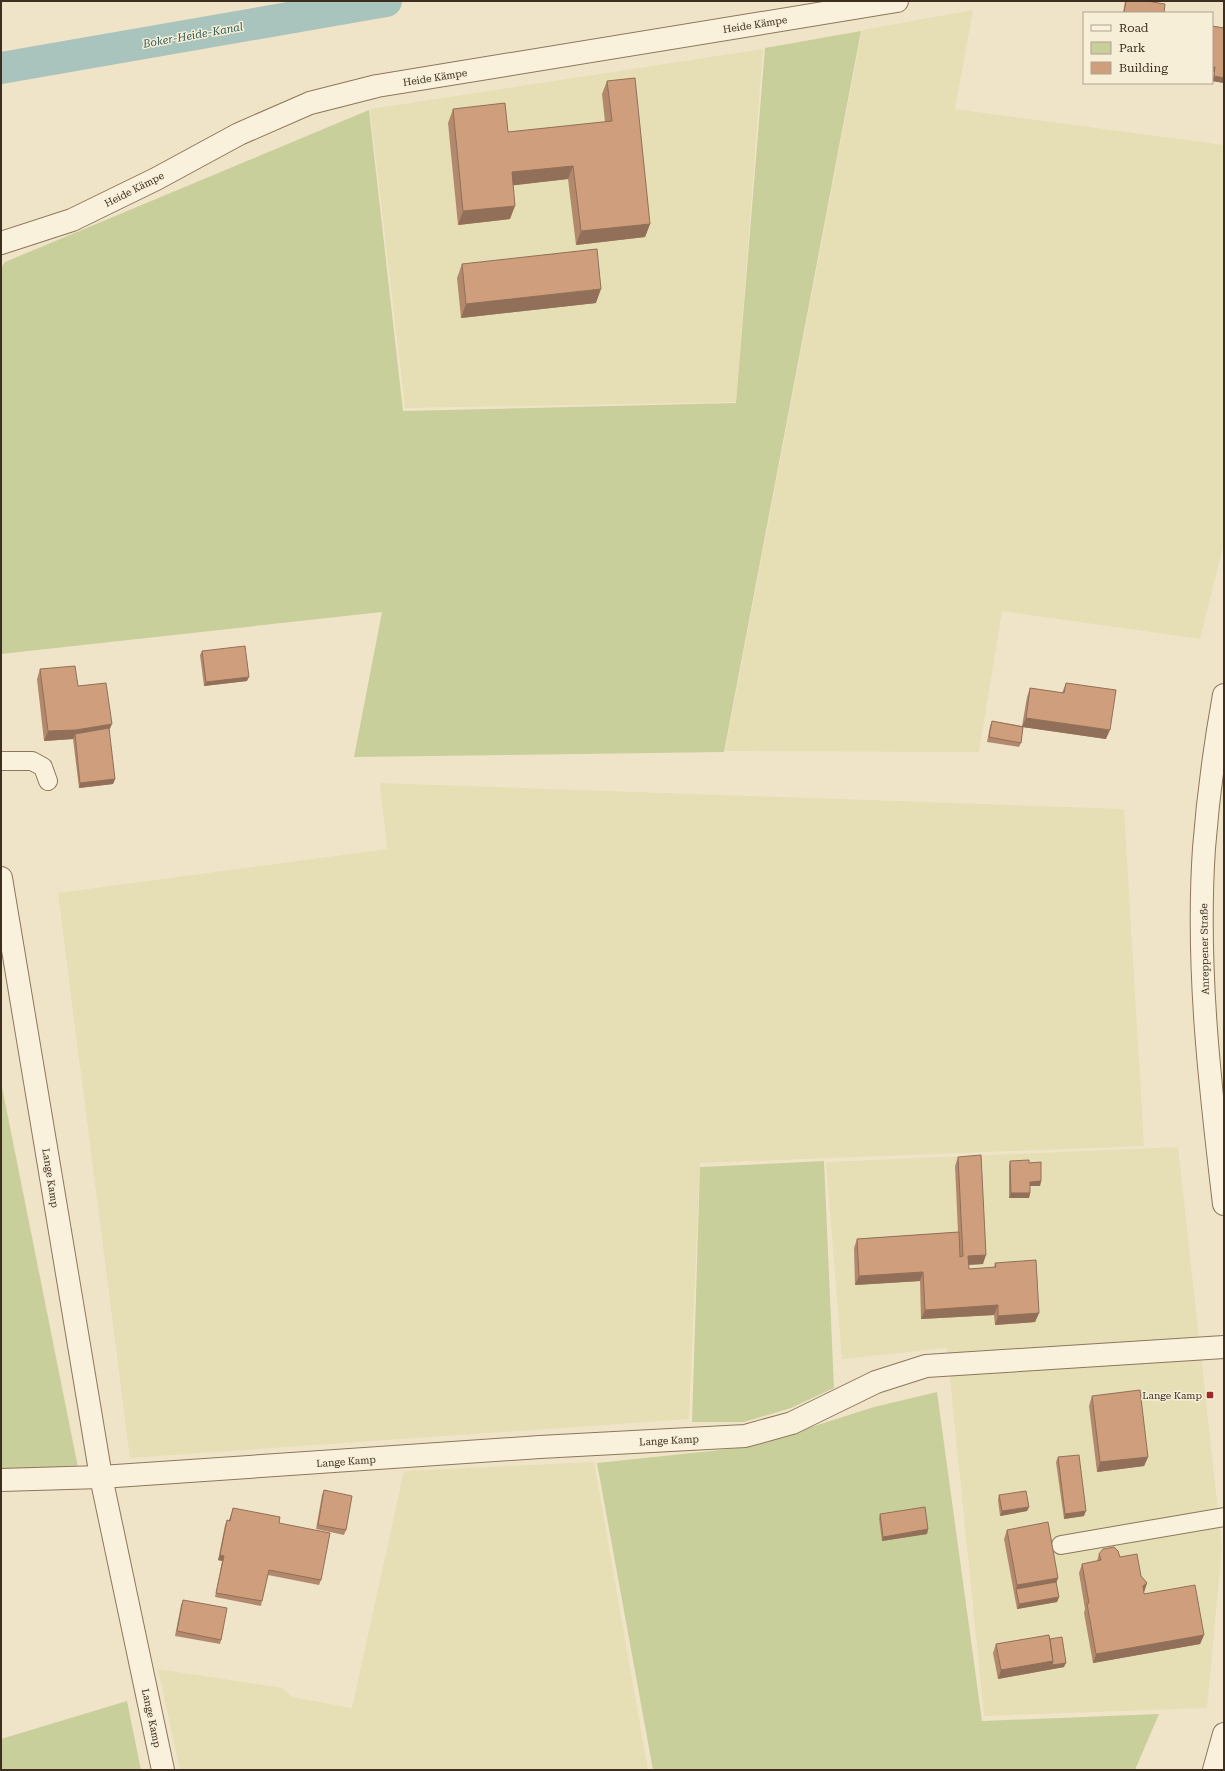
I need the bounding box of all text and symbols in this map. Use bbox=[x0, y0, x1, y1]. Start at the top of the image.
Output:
legend bbox=[1083, 12, 1213, 84]
street label: Heide Kämpe bbox=[722, 14, 789, 35]
water label: Boker-Heide-Kanal bbox=[141, 20, 244, 51]
text: Road bbox=[1119, 21, 1149, 35]
text: Park bbox=[1119, 41, 1146, 55]
text: Building bbox=[1119, 61, 1168, 75]
street label: Heide Kämpe bbox=[402, 67, 469, 88]
street label: Heide Kämpe bbox=[103, 170, 166, 209]
street label: Anreppener Straße bbox=[1198, 903, 1211, 995]
street label: Lange Kamp bbox=[40, 1148, 61, 1209]
place label: Lange Kamp bbox=[1142, 1390, 1202, 1401]
marker: Lange Kamp bbox=[1205, 1390, 1215, 1400]
street label: Lange Kamp bbox=[639, 1433, 700, 1448]
street label: Lange Kamp bbox=[316, 1454, 377, 1469]
street label: Lange Kamp bbox=[140, 1688, 163, 1749]

